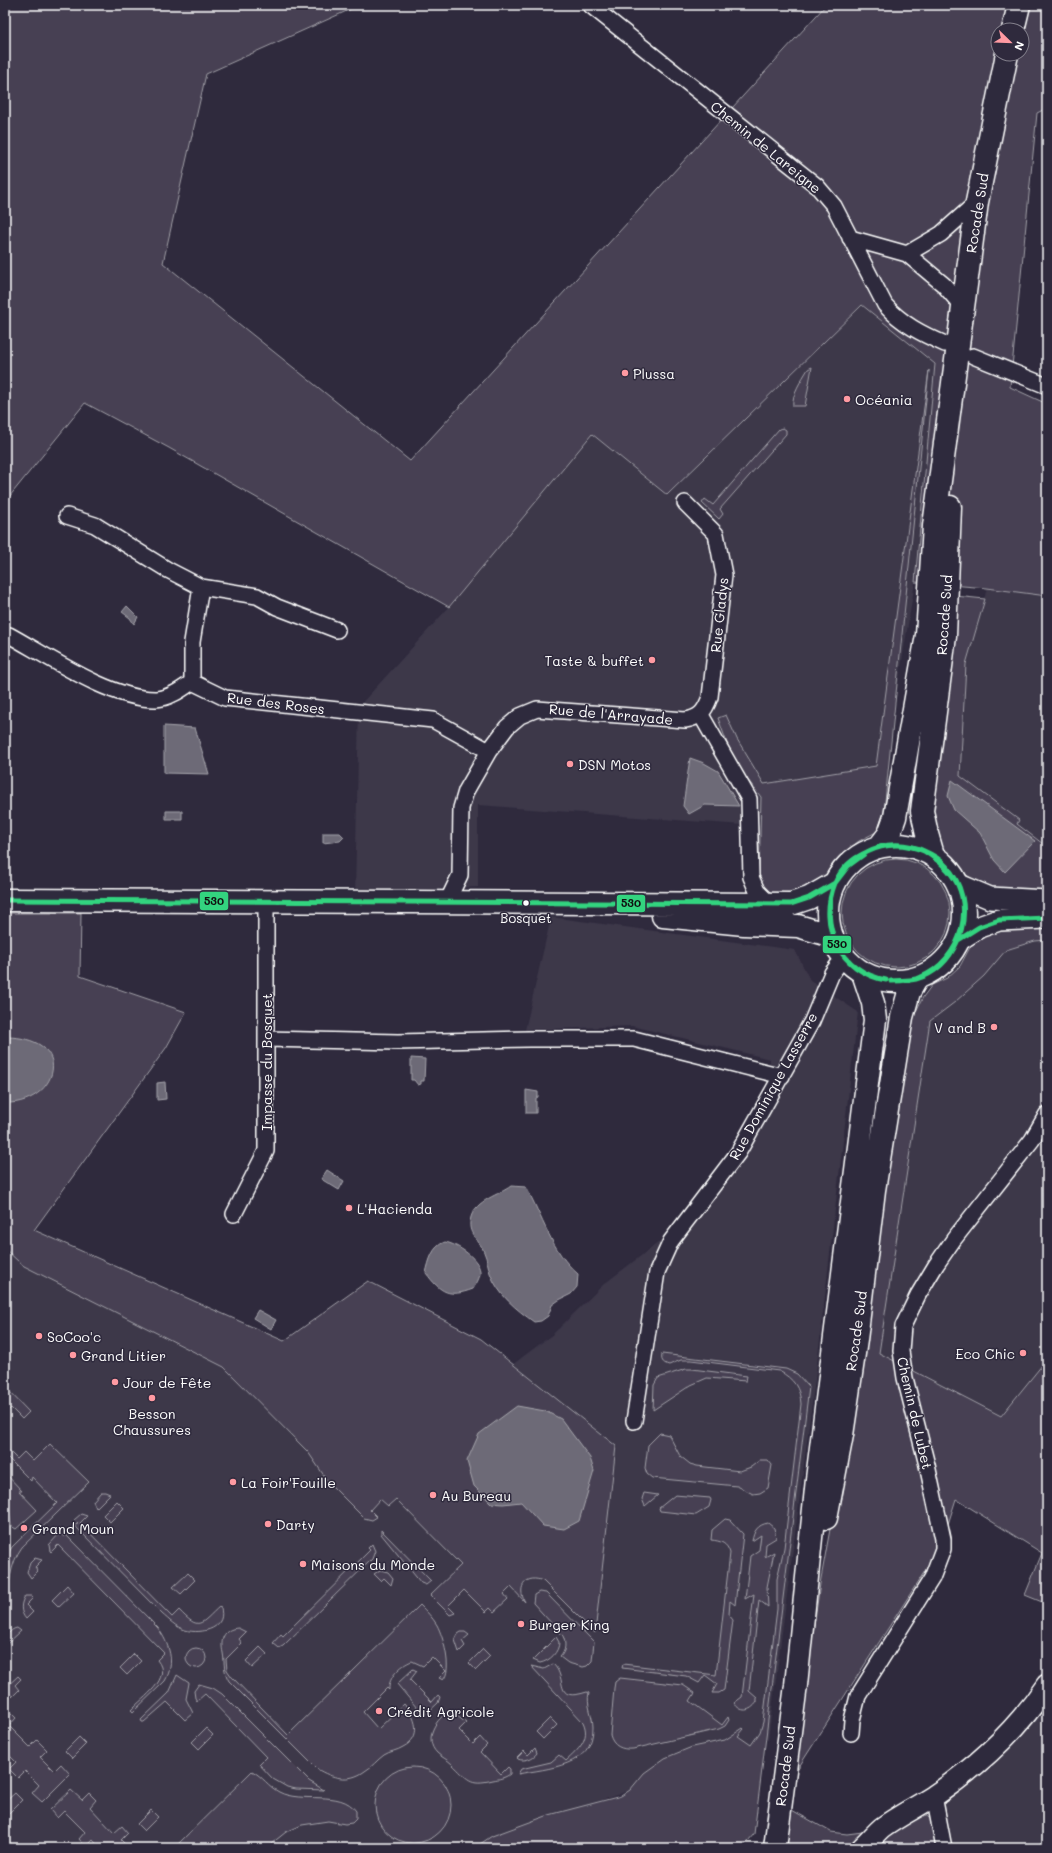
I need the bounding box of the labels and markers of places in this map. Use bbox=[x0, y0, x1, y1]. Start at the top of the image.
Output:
place label: Plussa bbox=[633, 364, 675, 383]
marker: Plussa bbox=[620, 368, 630, 378]
place label: Océania bbox=[855, 390, 912, 409]
marker: Océania bbox=[842, 394, 852, 404]
place label: Taste & buffet bbox=[544, 651, 644, 670]
marker: Taste & buffet bbox=[647, 655, 657, 665]
place label: DSN Motos bbox=[578, 755, 651, 774]
marker: DSN Motos bbox=[565, 759, 575, 769]
marker: Bosquet bbox=[521, 898, 531, 908]
place label: Bosquet bbox=[500, 909, 552, 926]
place label: V and B bbox=[934, 1018, 986, 1037]
marker: V and B bbox=[989, 1022, 999, 1032]
place label: L'Hacienda bbox=[357, 1199, 433, 1218]
marker: L'Hacienda bbox=[344, 1203, 354, 1213]
place label: SoCoo'c bbox=[47, 1327, 101, 1346]
marker: SoCoo'c bbox=[34, 1331, 44, 1341]
place label: Eco Chic bbox=[956, 1344, 1015, 1363]
place label: Grand Litier bbox=[81, 1346, 166, 1365]
marker: Eco Chic bbox=[1018, 1348, 1028, 1358]
marker: Grand Litier bbox=[68, 1350, 78, 1360]
place label: Jour de Fête bbox=[123, 1373, 212, 1392]
marker: Jour de Fête bbox=[110, 1377, 120, 1387]
marker: Besson Chaussures bbox=[147, 1393, 157, 1403]
place label: Besson Chaussures bbox=[113, 1404, 191, 1439]
place label: La Foir'Fouille bbox=[241, 1473, 336, 1492]
marker: La Foir'Fouille bbox=[228, 1477, 238, 1487]
place label: Au Bureau bbox=[441, 1486, 511, 1505]
marker: Au Bureau bbox=[428, 1490, 438, 1500]
place label: Darty bbox=[276, 1515, 315, 1534]
place label: Grand Moun bbox=[32, 1519, 114, 1538]
marker: Darty bbox=[263, 1519, 273, 1529]
marker: Grand Moun bbox=[19, 1523, 29, 1533]
place label: Maisons du Monde bbox=[311, 1555, 435, 1574]
marker: Maisons du Monde bbox=[298, 1559, 308, 1569]
place label: Burger King bbox=[529, 1615, 609, 1634]
marker: Burger King bbox=[516, 1619, 526, 1629]
place label: Crédit Agricole bbox=[387, 1702, 494, 1721]
marker: Crédit Agricole bbox=[374, 1706, 384, 1716]

